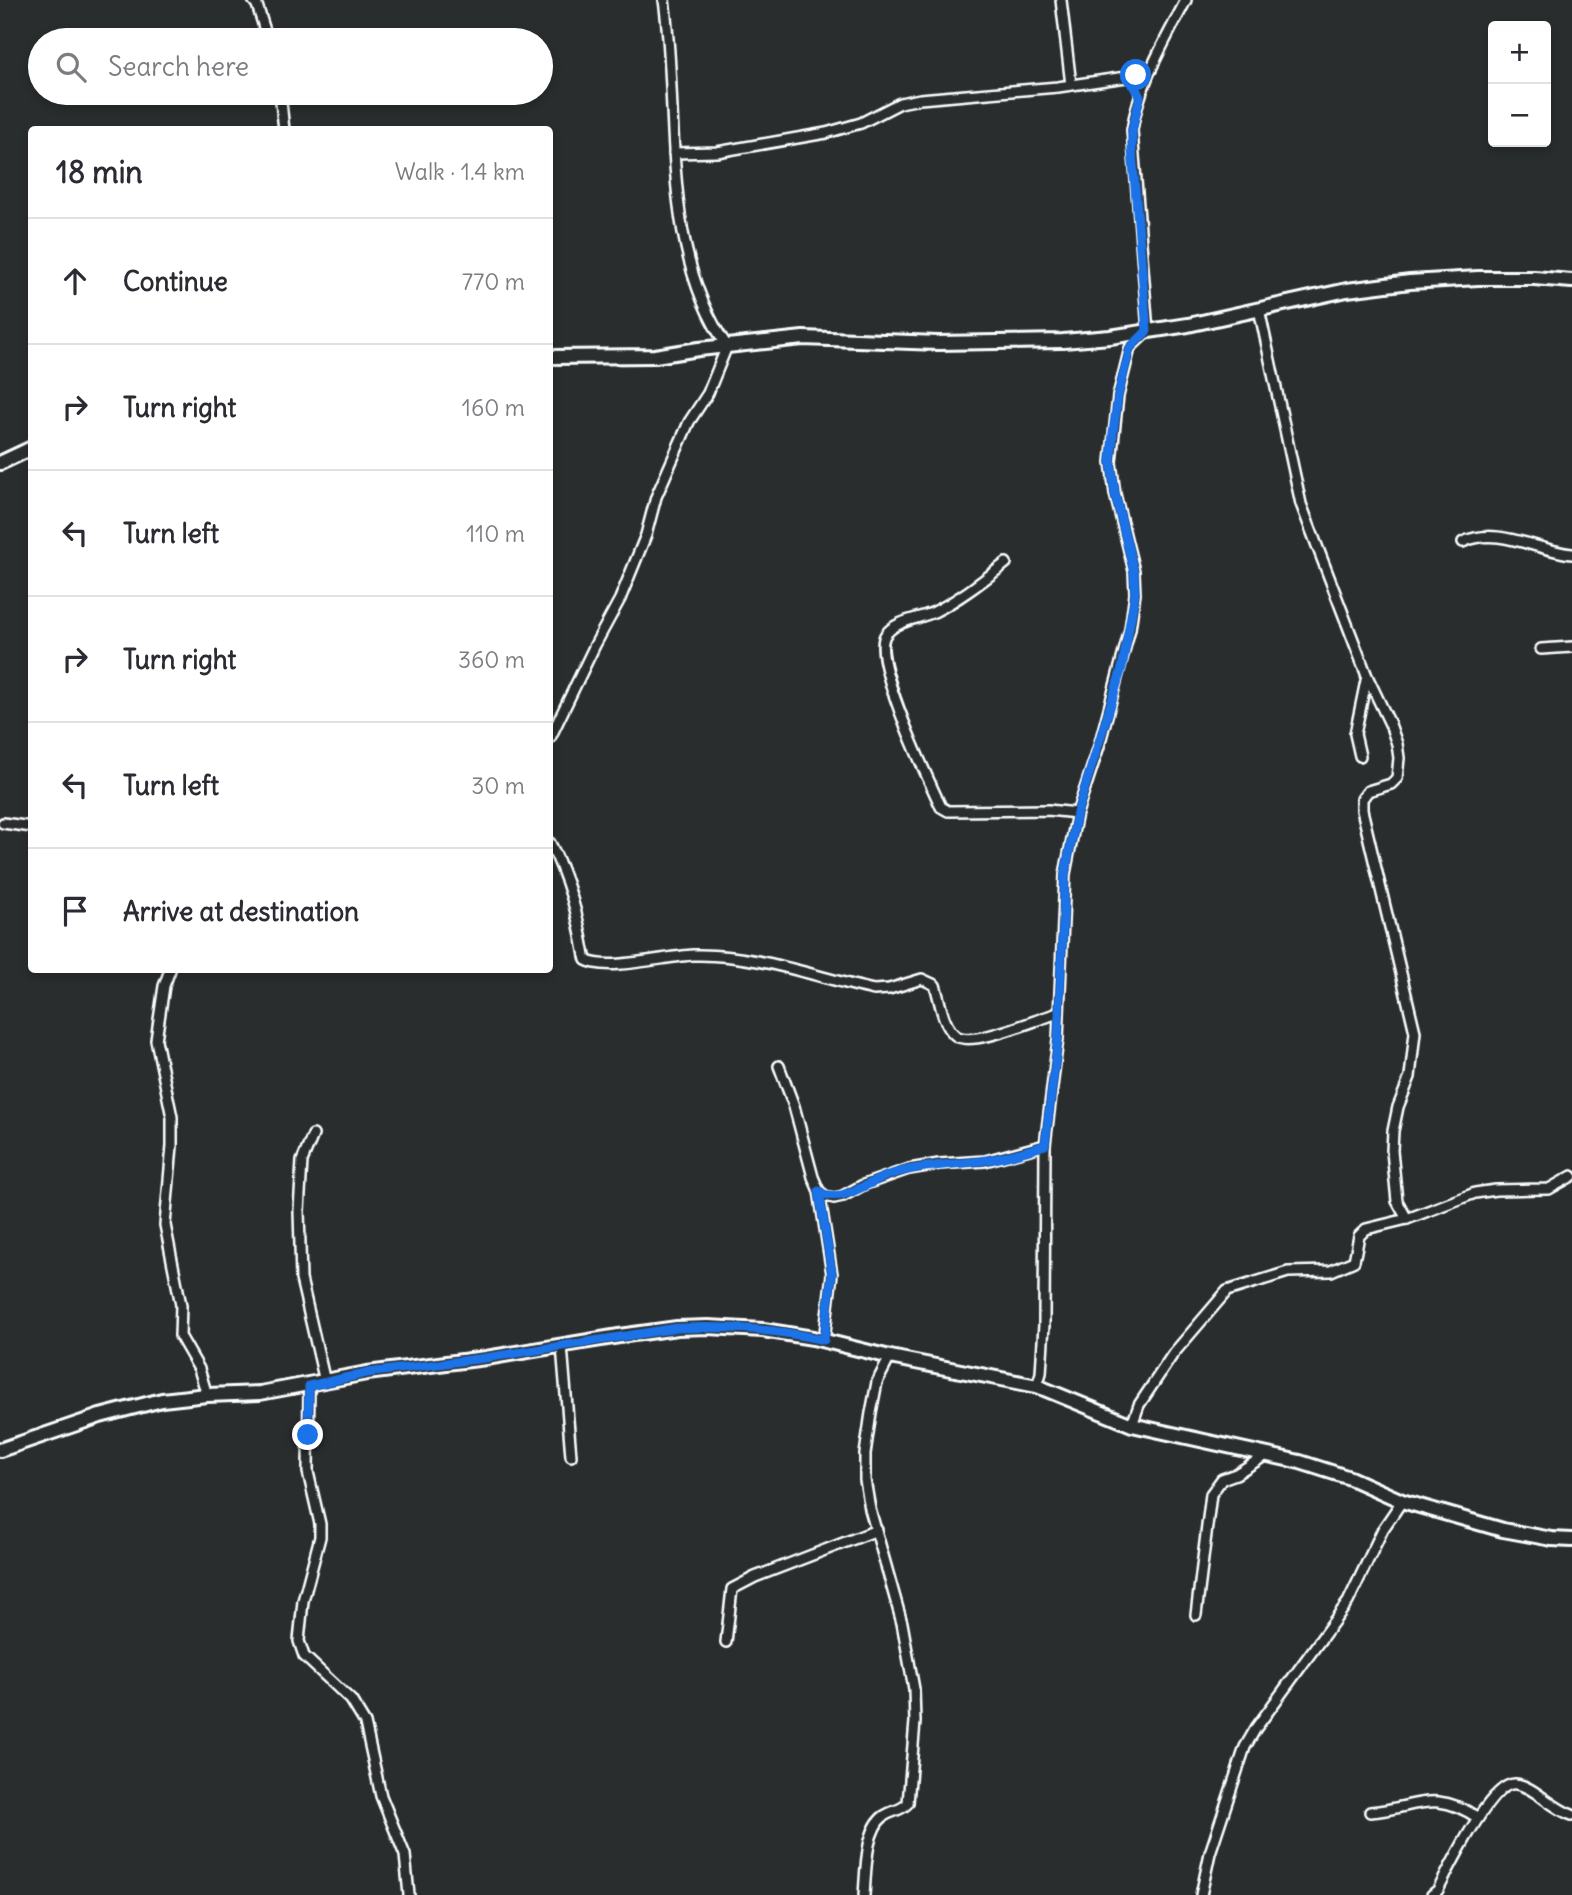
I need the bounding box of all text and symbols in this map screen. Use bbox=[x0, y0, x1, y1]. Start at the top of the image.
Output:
map controls bbox=[1488, 21, 1551, 147]
button: + bbox=[1488, 21, 1551, 84]
search box bbox=[28, 28, 553, 105]
icon: search bbox=[52, 48, 90, 86]
text: Search here bbox=[108, 50, 249, 83]
route start bbox=[1120, 59, 1151, 90]
button: − bbox=[1488, 84, 1551, 147]
text: 18 min bbox=[56, 153, 143, 191]
text: Walk · 1.4 km bbox=[395, 157, 525, 186]
icon: ahead bbox=[56, 262, 94, 300]
text: Continue bbox=[123, 265, 228, 298]
text: 770 m bbox=[462, 267, 525, 296]
icon: right bbox=[56, 388, 94, 426]
text: Turn right bbox=[123, 391, 236, 424]
text: 160 m bbox=[462, 393, 525, 422]
icon: left bbox=[56, 514, 94, 552]
text: Turn left bbox=[123, 517, 219, 550]
text: 110 m bbox=[466, 519, 525, 548]
icon: right bbox=[56, 640, 94, 678]
text: Turn right bbox=[123, 643, 236, 676]
text: 360 m bbox=[458, 645, 525, 674]
icon: left bbox=[56, 766, 94, 804]
text: Turn left bbox=[123, 769, 219, 802]
text: 30 m bbox=[471, 771, 525, 800]
icon: arrive bbox=[56, 892, 94, 930]
text: Arrive at destination bbox=[123, 895, 359, 928]
route end bbox=[292, 1419, 323, 1450]

